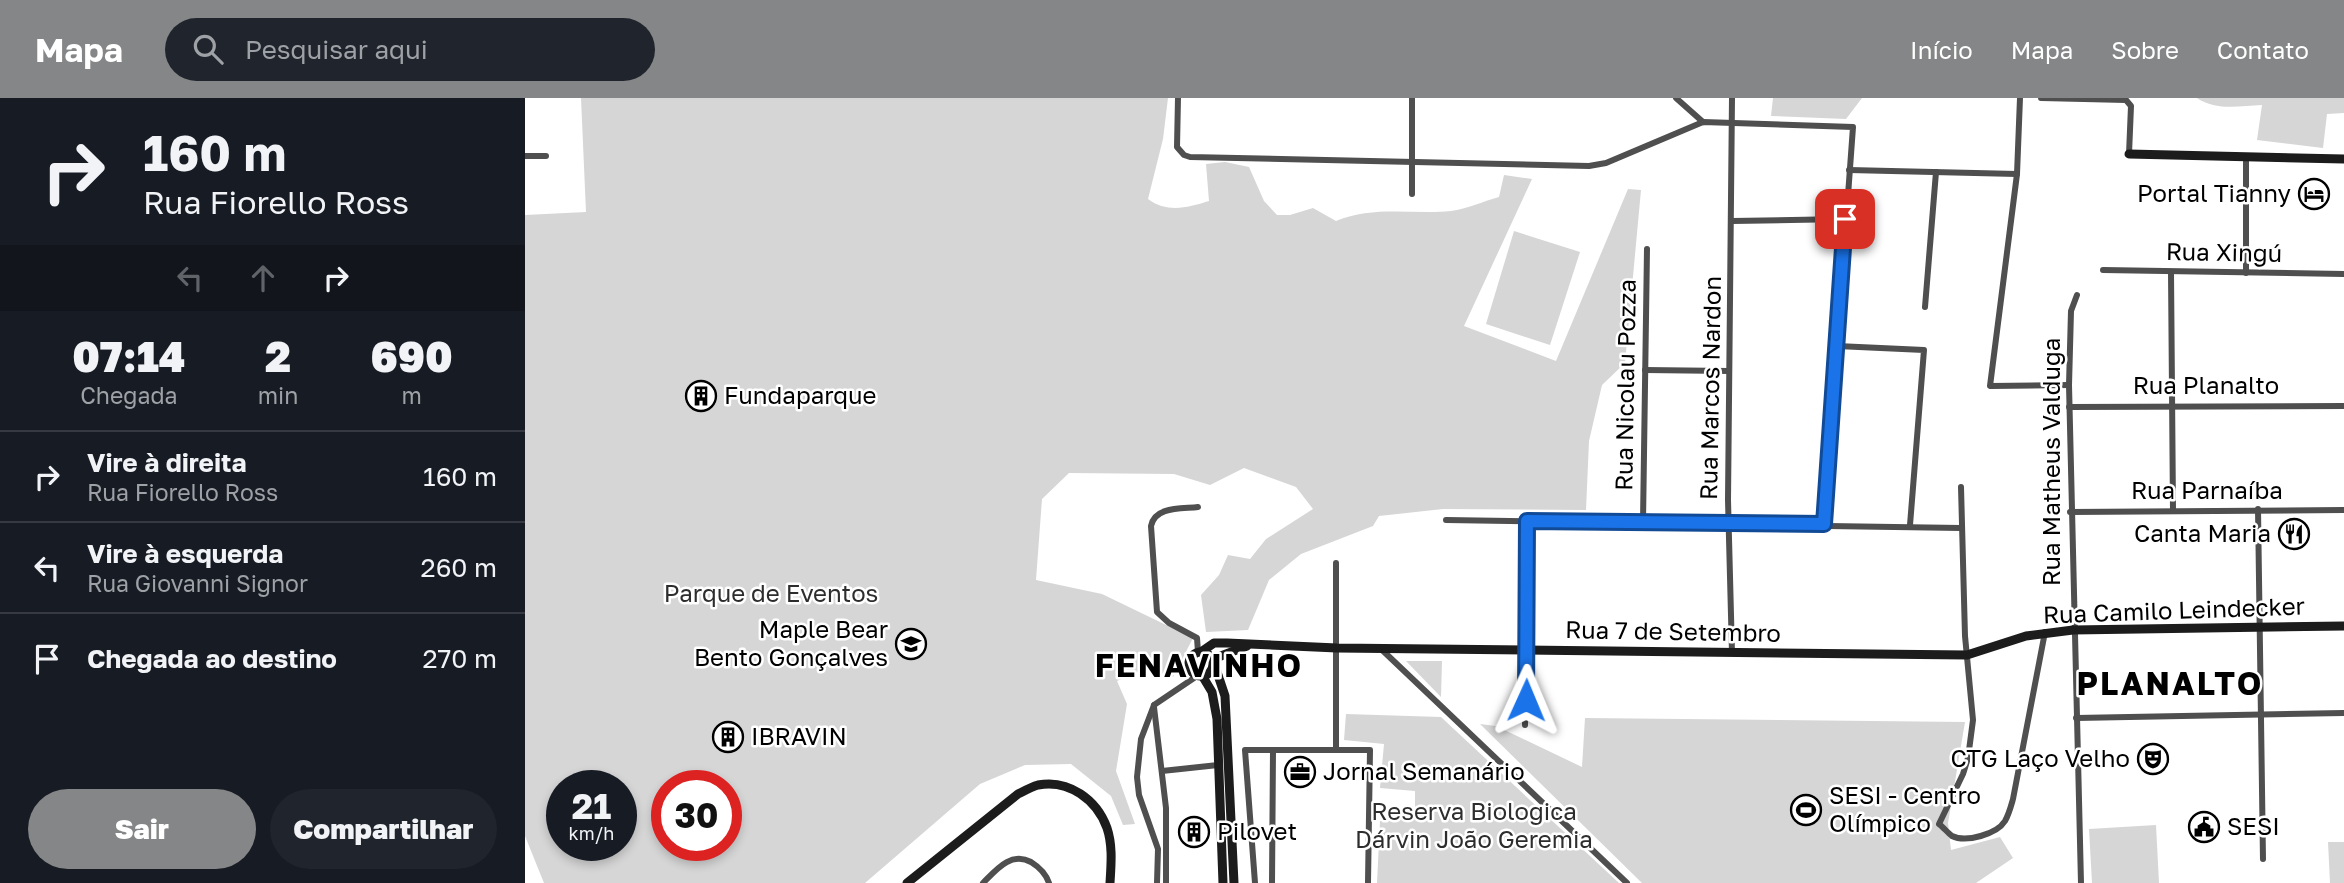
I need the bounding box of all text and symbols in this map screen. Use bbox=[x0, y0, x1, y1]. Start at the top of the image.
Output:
search box bbox=[165, 18, 655, 81]
text: Mapa bbox=[35, 30, 123, 69]
icon: search bbox=[189, 30, 227, 68]
text: Pesquisar aqui bbox=[245, 34, 428, 65]
text: Início bbox=[1910, 35, 1973, 64]
text: Mapa bbox=[2011, 35, 2073, 64]
text: Sobre bbox=[2111, 35, 2179, 64]
text: Contato bbox=[2217, 35, 2309, 64]
text: 160 m bbox=[143, 123, 286, 182]
icon: right bbox=[28, 126, 119, 217]
hotel icon: Portal Tianny bbox=[2297, 177, 2331, 211]
place label: Portal Tianny bbox=[2137, 178, 2291, 207]
text: Rua Fiorello Ross bbox=[143, 183, 409, 221]
pin bbox=[1815, 189, 1875, 249]
icon: arrive bbox=[1826, 200, 1864, 238]
street label: Rua Xingú bbox=[2166, 236, 2282, 267]
icon: left bbox=[171, 259, 209, 297]
icon: ahead bbox=[244, 259, 282, 297]
icon: right bbox=[317, 259, 355, 297]
street label: Rua Marcos Nardon bbox=[1693, 276, 1726, 500]
street label: Rua Nicolau Pozza bbox=[1608, 279, 1641, 491]
text: 07:14 bbox=[72, 331, 186, 381]
text: 2 bbox=[265, 331, 291, 381]
text: 690 bbox=[371, 331, 453, 381]
street label: Rua Matheus Valduga bbox=[2036, 338, 2065, 586]
street label: Rua Planalto bbox=[2133, 370, 2279, 399]
building icon: Fundaparque bbox=[684, 379, 718, 413]
place label: Fundaparque bbox=[724, 380, 877, 409]
text: Chegada bbox=[80, 381, 178, 409]
text: min bbox=[258, 381, 298, 409]
text: m bbox=[401, 381, 422, 409]
text: Vire à direita bbox=[87, 447, 247, 478]
icon: right bbox=[28, 458, 66, 496]
text: 160 m bbox=[423, 461, 497, 492]
street label: Rua Parnaíba bbox=[2131, 475, 2283, 504]
text: Rua Fiorello Ross bbox=[87, 478, 278, 506]
restaurant icon: Canta Maria bbox=[2277, 517, 2311, 551]
place label: Canta Maria bbox=[2134, 518, 2271, 547]
text: Vire à esquerda bbox=[87, 538, 283, 569]
icon: left bbox=[28, 549, 66, 587]
text: 260 m bbox=[421, 552, 497, 583]
text: Rua Giovanni Signor bbox=[87, 569, 308, 597]
park label: Parque de Eventos bbox=[664, 578, 878, 607]
street label: Rua Camilo Leindecker bbox=[2043, 590, 2305, 629]
place label: Maple Bear Bento Gonçalves bbox=[694, 614, 888, 671]
street label: Rua 7 de Setembro bbox=[1565, 614, 1781, 647]
school or university icon: Maple Bear Bento Gonçalves bbox=[894, 627, 928, 661]
icon: arrive bbox=[28, 640, 66, 678]
text: Chegada ao destino bbox=[87, 643, 337, 674]
text: 270 m bbox=[423, 643, 497, 674]
district label: FENAVINHO bbox=[1095, 646, 1303, 684]
position arrow bbox=[1489, 663, 1563, 737]
district label: PLANALTO bbox=[2077, 664, 2263, 702]
building icon: IBRAVIN bbox=[711, 720, 745, 754]
place label: IBRAVIN bbox=[751, 721, 847, 750]
theatre icon: CTG Laço Velho bbox=[2136, 742, 2170, 776]
place label: CTG Laço Velho bbox=[1950, 743, 2130, 772]
office icon: Jornal Semanário bbox=[1283, 755, 1317, 789]
place label: Jornal Semanário bbox=[1323, 756, 1525, 785]
speed limit sign: 30 bbox=[651, 770, 742, 861]
place label: SESI - Centro Olímpico bbox=[1829, 780, 1981, 837]
text: 21 bbox=[572, 785, 611, 827]
button: Sair bbox=[28, 789, 256, 869]
button: Compartilhar bbox=[270, 789, 497, 869]
sports icon: SESI - Centro Olímpico bbox=[1789, 793, 1823, 827]
park label: Reserva Biologica Dárvin João Geremia bbox=[1355, 796, 1593, 853]
public building icon: SESI bbox=[2187, 810, 2221, 844]
place label: SESI bbox=[2227, 811, 2280, 840]
building icon: Pilovet bbox=[1177, 815, 1211, 849]
place label: Pilovet bbox=[1217, 816, 1297, 845]
text: km/h bbox=[569, 822, 614, 844]

